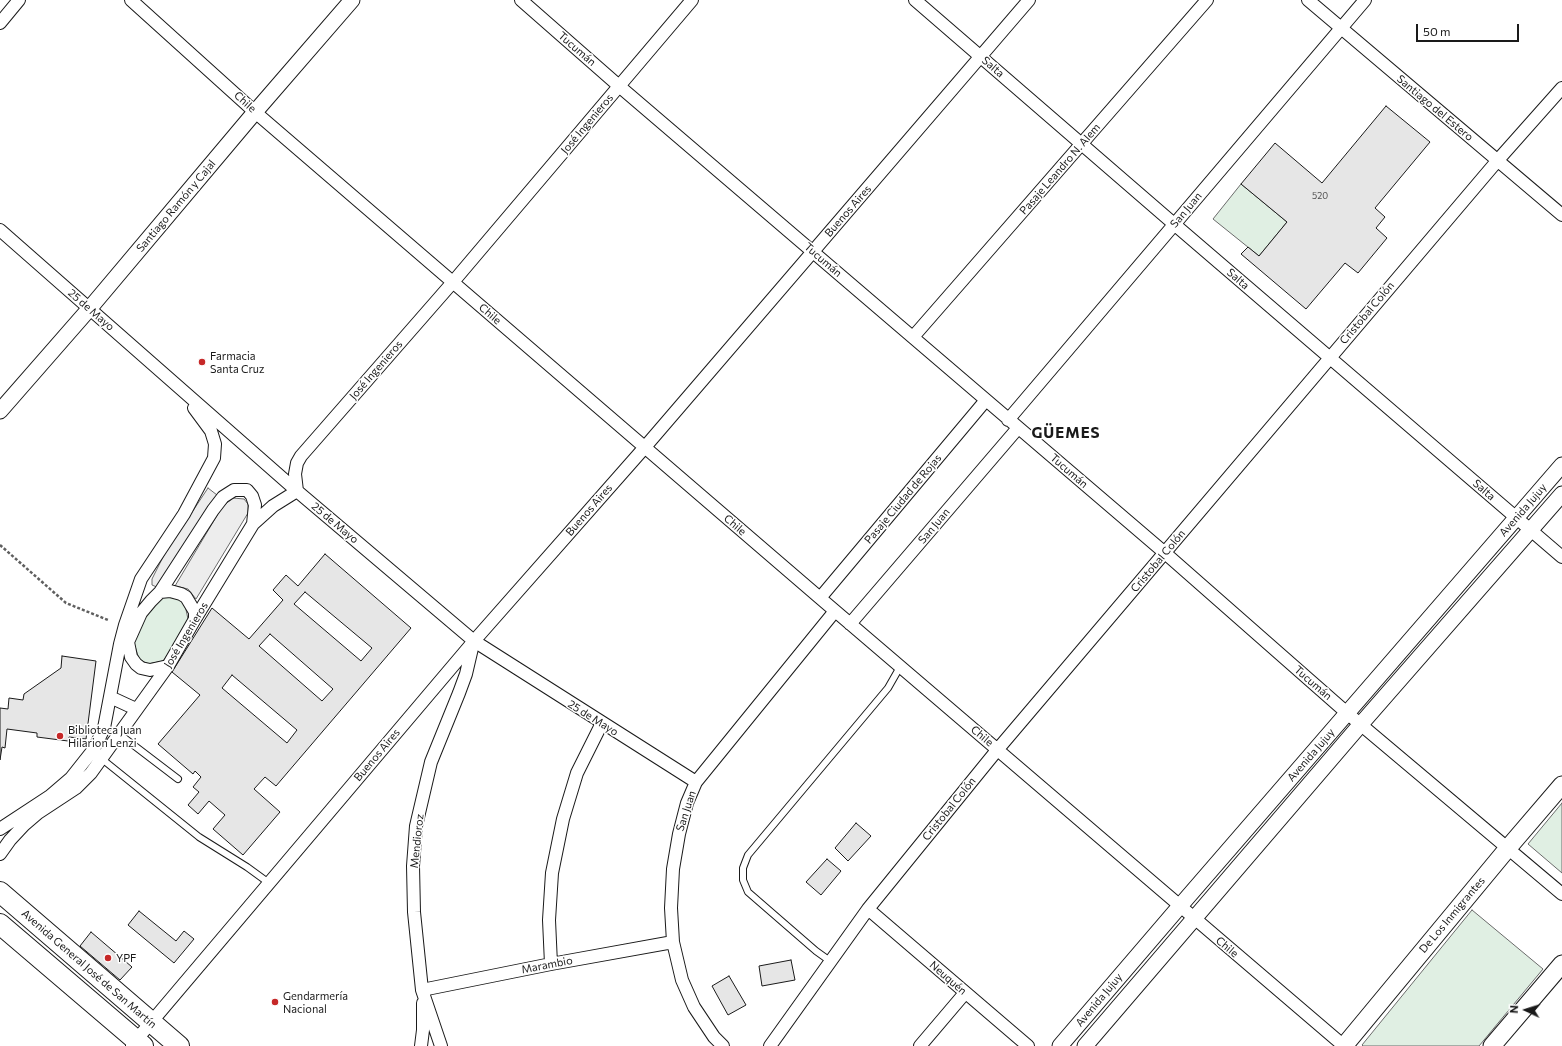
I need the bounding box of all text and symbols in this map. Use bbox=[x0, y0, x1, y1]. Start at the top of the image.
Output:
scale bar bbox=[1418, 16, 1521, 42]
text: 50 m bbox=[1423, 24, 1451, 38]
street label: Tucumán bbox=[556, 29, 598, 69]
street label: Salta bbox=[979, 54, 1007, 80]
street label: Santiago del Estero bbox=[1394, 72, 1476, 144]
street label: Chile bbox=[231, 89, 259, 115]
street label: José Ingenieros bbox=[558, 91, 616, 157]
street label: Pasaje Leandro N. Alem bbox=[1017, 121, 1103, 217]
street label: Santiago Ramón y Cajal bbox=[134, 157, 218, 255]
street label: Buenos Aires bbox=[822, 182, 874, 240]
street label: San Juan bbox=[1167, 190, 1205, 230]
house number: 520 bbox=[1312, 191, 1328, 201]
street label: Tucumán bbox=[802, 240, 844, 280]
street label: Salta bbox=[1224, 266, 1252, 292]
street label: Cristobal Colón bbox=[1337, 279, 1397, 347]
street label: 25 de Mayo bbox=[65, 286, 117, 334]
street label: Chile bbox=[476, 301, 504, 327]
street label: José Ingenieros bbox=[347, 338, 405, 402]
place label: Farmacia Santa Cruz bbox=[210, 349, 264, 375]
marker: Farmacia Santa Cruz bbox=[197, 357, 207, 367]
district label: GÜEMES bbox=[1031, 424, 1101, 442]
street label: Tucumán bbox=[1048, 451, 1090, 491]
street label: Pasaje Ciudad de Rojas bbox=[862, 452, 944, 546]
street label: Salta bbox=[1470, 477, 1498, 503]
street label: Buenos Aires bbox=[563, 481, 615, 539]
street label: Avenida Jujuy bbox=[1496, 481, 1550, 539]
street label: 25 de Mayo bbox=[309, 500, 361, 546]
street label: San Juan bbox=[915, 506, 953, 546]
street label: Chile bbox=[721, 512, 749, 538]
street label: Cristobal Colón bbox=[1128, 527, 1188, 595]
street label: José Ingenieros bbox=[161, 600, 211, 670]
street label: Tucumán bbox=[1292, 663, 1334, 703]
street label: 25 de Mayo bbox=[565, 697, 621, 739]
place label: Biblioteca Juan Hilarion Lenzi bbox=[68, 723, 141, 749]
street label: Chile bbox=[968, 723, 996, 749]
street label: Buenos Aires bbox=[351, 726, 403, 784]
street label: Avenida Jujuy bbox=[1284, 726, 1338, 784]
marker: Biblioteca Juan Hilarion Lenzi bbox=[55, 731, 65, 741]
street label: Cristobal Colón bbox=[919, 775, 979, 843]
street label: San Juan bbox=[673, 789, 699, 833]
street label: Mendioroz bbox=[408, 813, 426, 869]
street label: De Los Inmigrantes bbox=[1416, 874, 1488, 956]
street label: Avenida General José de San Martín bbox=[19, 907, 159, 1031]
street label: Chile bbox=[1213, 934, 1241, 960]
place label: YPF bbox=[116, 951, 136, 965]
marker: YPF bbox=[103, 953, 113, 963]
street label: Marambio bbox=[520, 954, 574, 976]
street label: Neuquén bbox=[927, 958, 969, 998]
street label: Avenida Jujuy bbox=[1073, 971, 1125, 1029]
place label: Gendarmería Nacional bbox=[283, 989, 348, 1015]
north arrow bbox=[1506, 990, 1546, 1030]
marker: Gendarmería Nacional bbox=[270, 997, 280, 1007]
text: N bbox=[1507, 1005, 1520, 1014]

